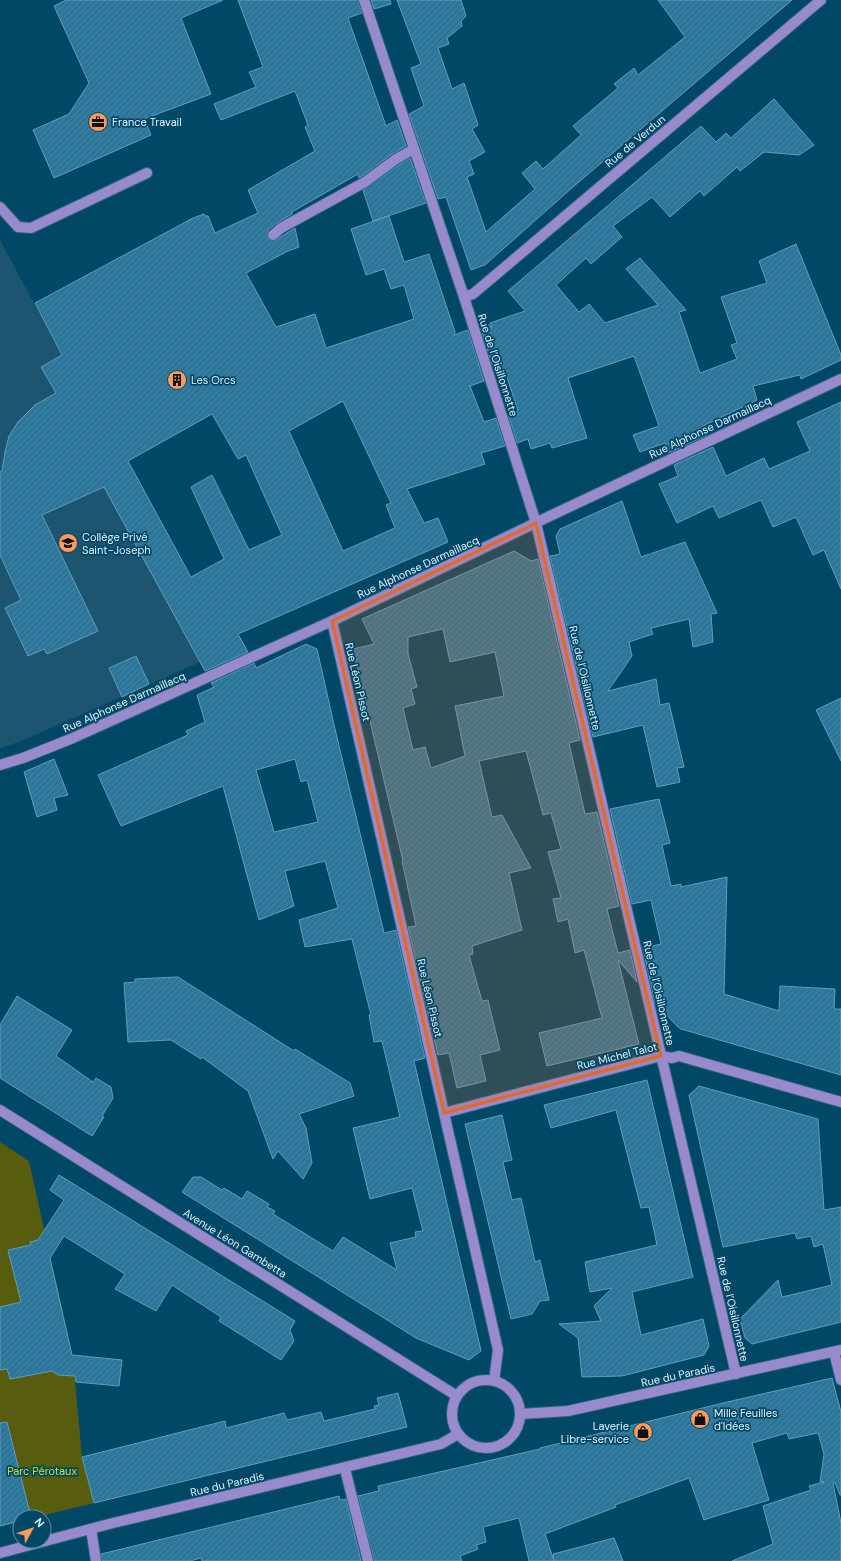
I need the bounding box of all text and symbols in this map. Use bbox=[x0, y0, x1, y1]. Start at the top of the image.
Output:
office icon: France Travail bbox=[87, 111, 109, 133]
street label: Rue de Verdun bbox=[602, 112, 668, 170]
place label: France Travail bbox=[112, 115, 182, 129]
street label: Rue de l’Oisillonnette bbox=[475, 312, 521, 418]
building icon: Les Orcs bbox=[166, 369, 188, 391]
place label: Les Orcs bbox=[191, 373, 235, 387]
street label: Rue Alphonse Darmaillacq bbox=[647, 393, 773, 461]
place label: Collège Privé Saint-Joseph bbox=[82, 530, 151, 557]
school or university icon: Collège Privé Saint-Joseph bbox=[57, 532, 79, 554]
street label: Rue Alphonse Darmaillacq bbox=[355, 533, 481, 601]
street label: Rue de l’Oisillonnette bbox=[566, 624, 604, 732]
street label: Rue Léon Pissot bbox=[342, 641, 374, 723]
street label: Rue Alphonse Darmaillacq bbox=[61, 669, 188, 735]
street label: Rue de l’Oisillonnette bbox=[640, 939, 678, 1047]
street label: Rue Léon Pissot bbox=[414, 957, 446, 1039]
street label: Rue Michel Talot bbox=[575, 1039, 659, 1073]
street label: Avenue Léon Gambetta bbox=[181, 1205, 289, 1281]
street label: Rue de l’Oisillonnette bbox=[714, 1255, 752, 1363]
street label: Rue du Paradis bbox=[640, 1360, 716, 1390]
place label: Mille Feuilles d'Idées bbox=[714, 1406, 778, 1433]
shop icon: Mille Feuilles d'Idées bbox=[689, 1408, 711, 1430]
place label: Laverie Libre-service bbox=[561, 1419, 629, 1446]
shop icon: Laverie Libre-service bbox=[632, 1421, 654, 1443]
park label: Parc Pérotaux bbox=[7, 1464, 77, 1478]
street label: Rue du Paradis bbox=[189, 1469, 265, 1499]
north arrow bbox=[12, 1509, 52, 1549]
text: N bbox=[32, 1515, 48, 1530]

